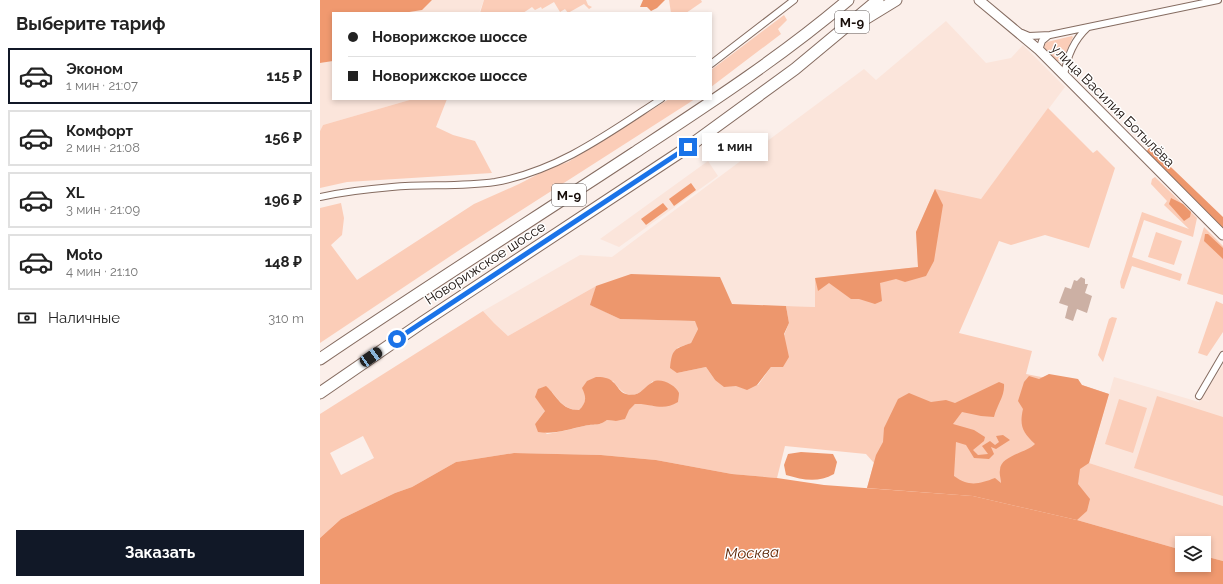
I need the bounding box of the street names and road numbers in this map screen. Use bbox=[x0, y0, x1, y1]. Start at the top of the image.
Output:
road number: М-9 bbox=[835, 11, 869, 33]
street label: улица Василия Ботылёва bbox=[1048, 40, 1178, 170]
road number: М-9 bbox=[552, 184, 586, 206]
street label: Новорижское шоссе bbox=[422, 218, 548, 308]

